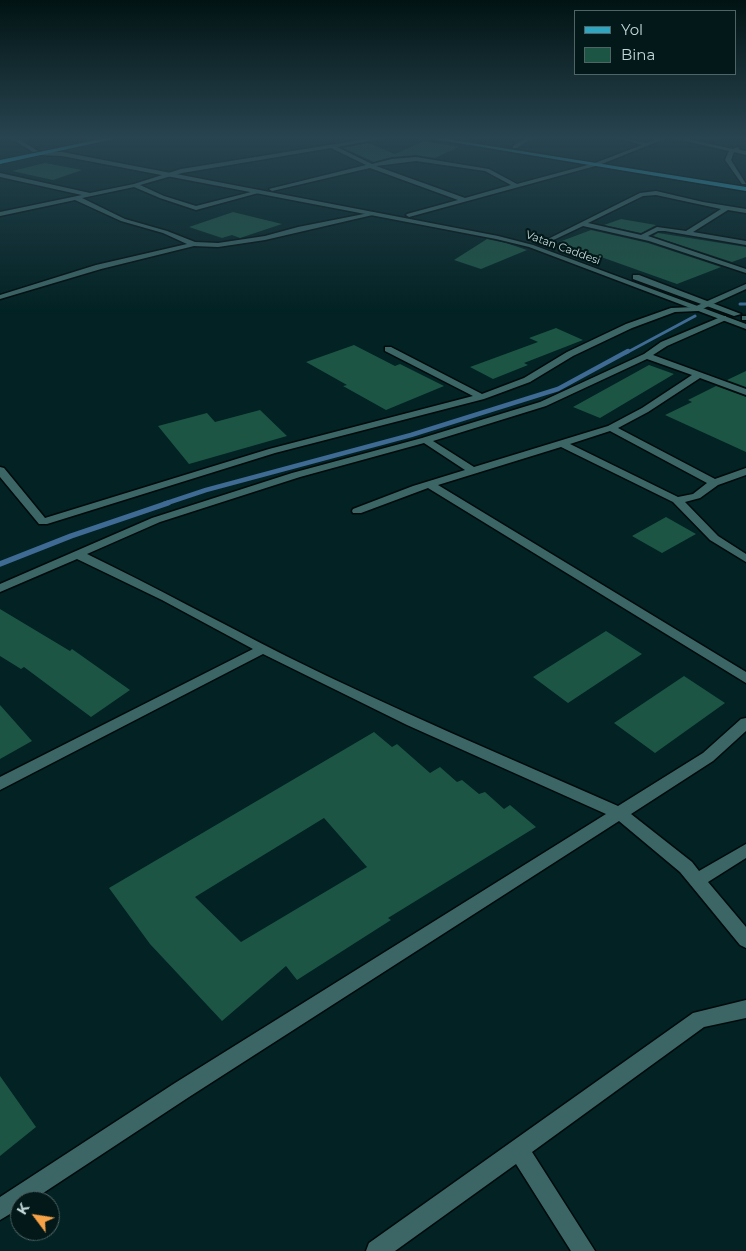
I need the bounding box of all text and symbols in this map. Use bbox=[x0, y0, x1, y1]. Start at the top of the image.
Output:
legend bbox=[574, 10, 736, 75]
text: Yol bbox=[621, 20, 643, 39]
text: Bina bbox=[621, 45, 655, 64]
street label: Vatan Caddesi bbox=[524, 228, 602, 268]
north arrow bbox=[10, 1191, 60, 1241]
text: K bbox=[13, 1200, 33, 1218]

